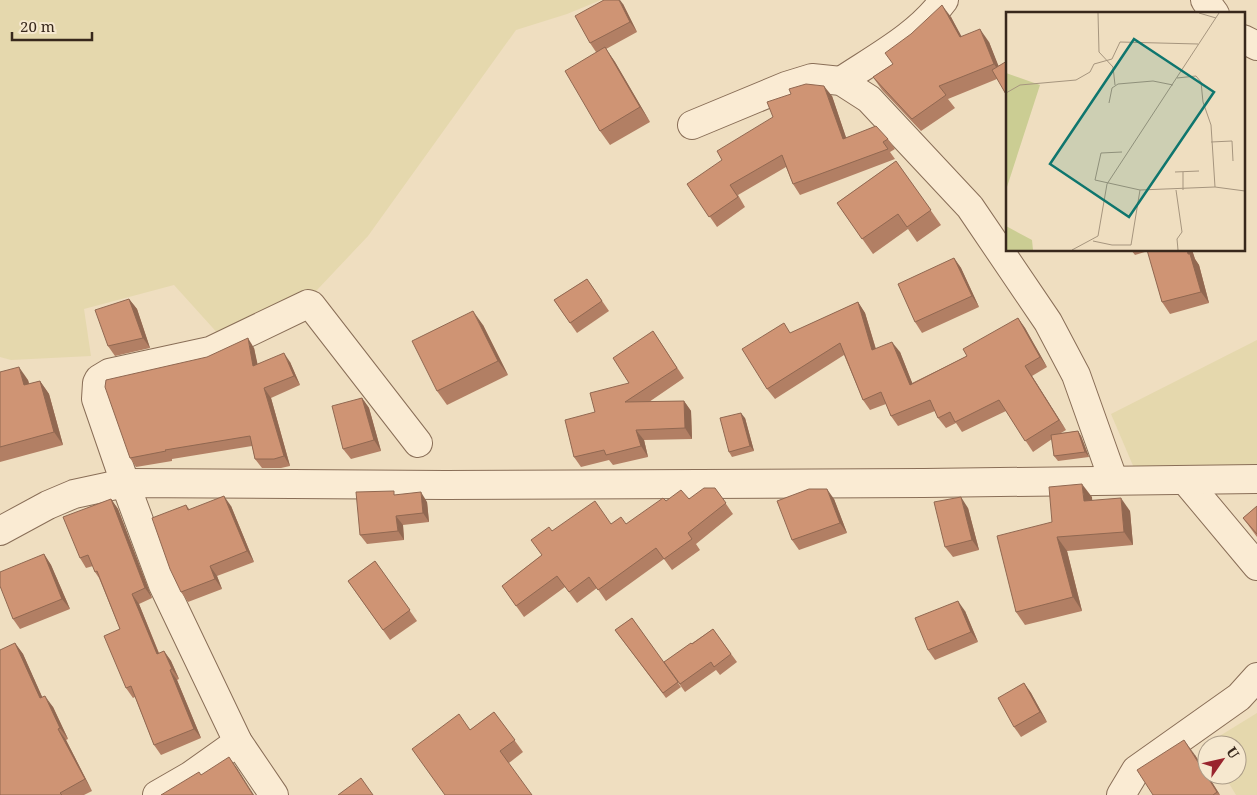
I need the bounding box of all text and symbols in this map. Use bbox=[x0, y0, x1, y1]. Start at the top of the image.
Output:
scale bar bbox=[12, 10, 92, 42]
inset map bbox=[1006, 12, 1244, 251]
text: 20 m bbox=[20, 16, 55, 36]
north arrow bbox=[1197, 735, 1247, 785]
text: U bbox=[1222, 743, 1244, 763]

